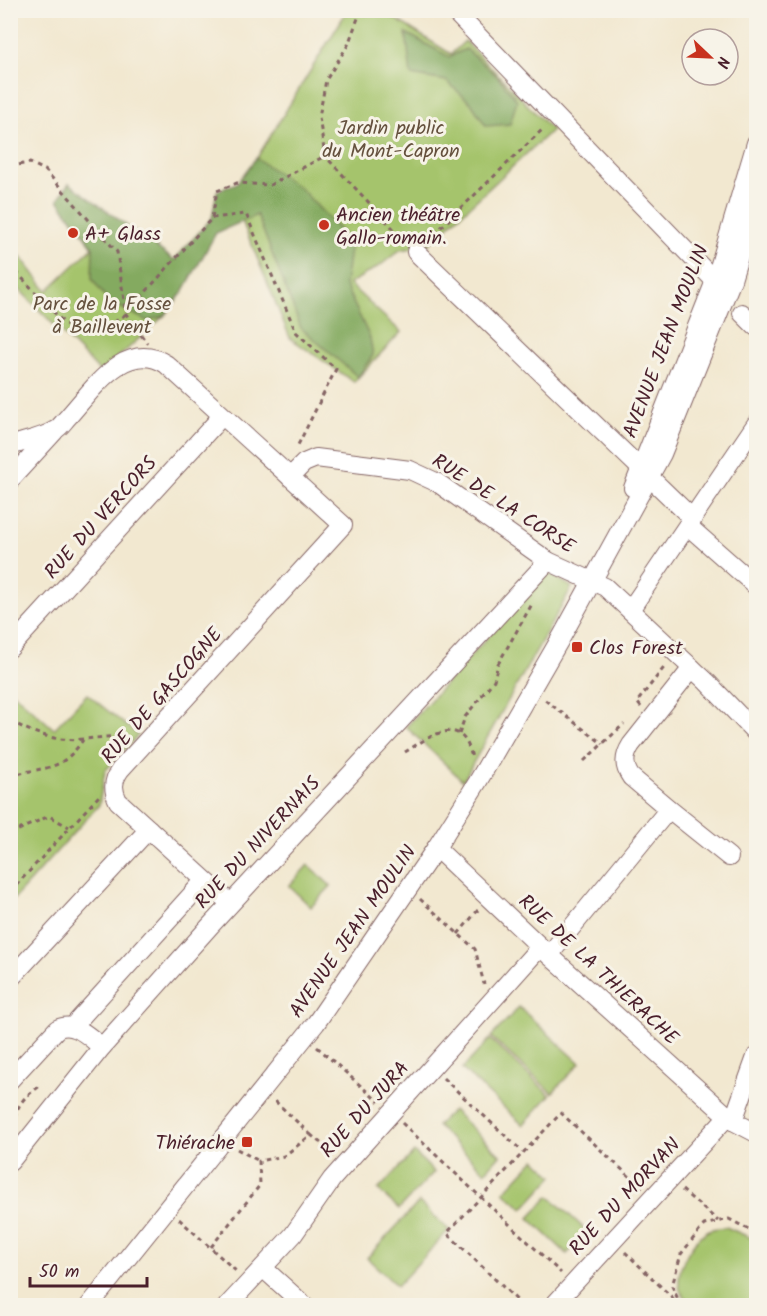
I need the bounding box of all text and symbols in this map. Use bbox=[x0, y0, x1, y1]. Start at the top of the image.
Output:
north arrow bbox=[680, 27, 740, 87]
text: N bbox=[709, 53, 736, 72]
park label: Jardin public du Mont-Capron bbox=[322, 113, 460, 168]
place label: Ancien théâtre Gallo-romain. bbox=[336, 200, 460, 255]
marker: Ancien théâtre Gallo-romain. bbox=[317, 218, 331, 232]
place label: A+ Glass bbox=[85, 219, 161, 251]
marker: A+ Glass bbox=[66, 226, 80, 240]
street label: AVENUE JEAN MOULIN bbox=[615, 240, 719, 443]
park label: Parc de la Fosse à Baillevent bbox=[33, 289, 171, 344]
street label: RUE DE LA CORSE bbox=[425, 446, 582, 564]
street label: RUE DU VERCORS bbox=[37, 449, 166, 587]
street label: RUE DE GASCOGNE bbox=[94, 620, 232, 772]
place label: Clos Forest bbox=[589, 633, 683, 665]
marker: Clos Forest bbox=[570, 640, 584, 654]
street label: RUE DU NIVERNAIS bbox=[188, 769, 329, 917]
street label: AVENUE JEAN MOULIN bbox=[282, 839, 426, 1025]
street label: RUE DE LA THIERACHE bbox=[510, 887, 686, 1055]
street label: RUE DU JURA bbox=[313, 1055, 418, 1166]
place label: Thiérache bbox=[155, 1128, 235, 1160]
street label: RUE DU MORVAN bbox=[562, 1131, 689, 1264]
marker: Thiérache bbox=[240, 1135, 254, 1149]
scale bar bbox=[30, 1250, 147, 1288]
text: 50 m bbox=[39, 1258, 79, 1287]

